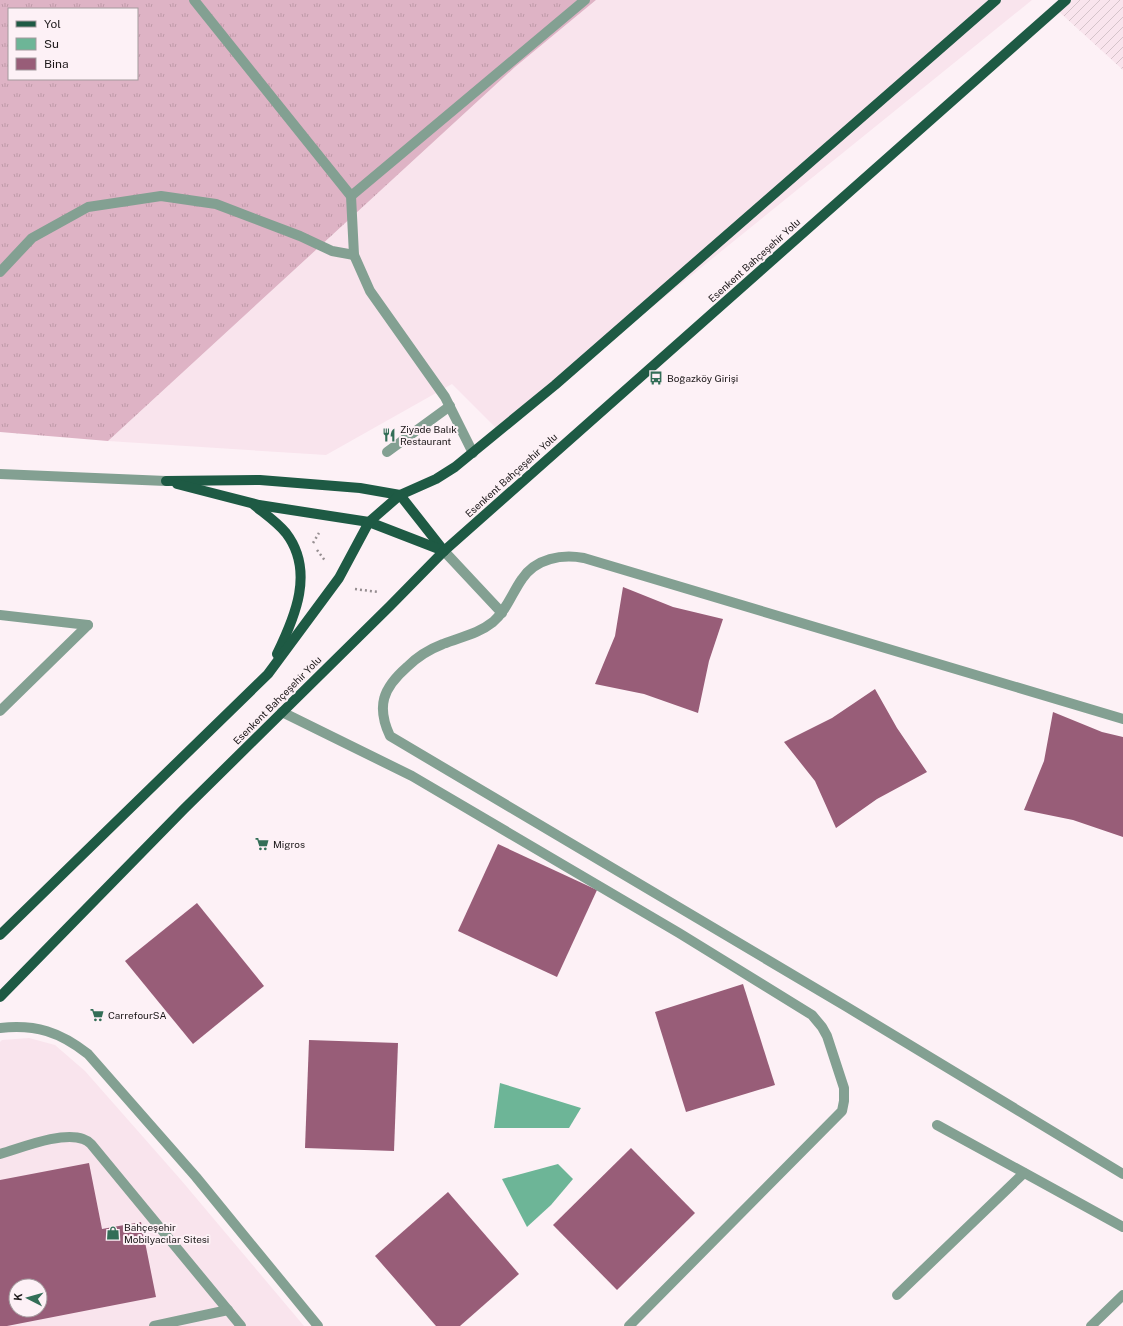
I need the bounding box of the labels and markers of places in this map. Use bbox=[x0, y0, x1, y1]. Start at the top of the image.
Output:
bus stop icon: Boğazköy Girişi bbox=[648, 370, 664, 386]
place label: Boğazköy Girişi bbox=[667, 372, 738, 384]
place label: Ziyade Balık Restaurant bbox=[400, 423, 457, 447]
restaurant icon: Ziyade Balık Restaurant bbox=[381, 427, 397, 443]
supermarket icon: Migros bbox=[254, 836, 270, 852]
place label: Migros bbox=[273, 838, 305, 850]
supermarket icon: CarrefourSA bbox=[89, 1007, 105, 1023]
place label: CarrefourSA bbox=[108, 1009, 167, 1021]
place label: Bahçeşehir Mobilyacılar Sitesi bbox=[124, 1221, 209, 1245]
shop icon: Bahçeşehir Mobilyacılar Sitesi bbox=[105, 1225, 121, 1241]

